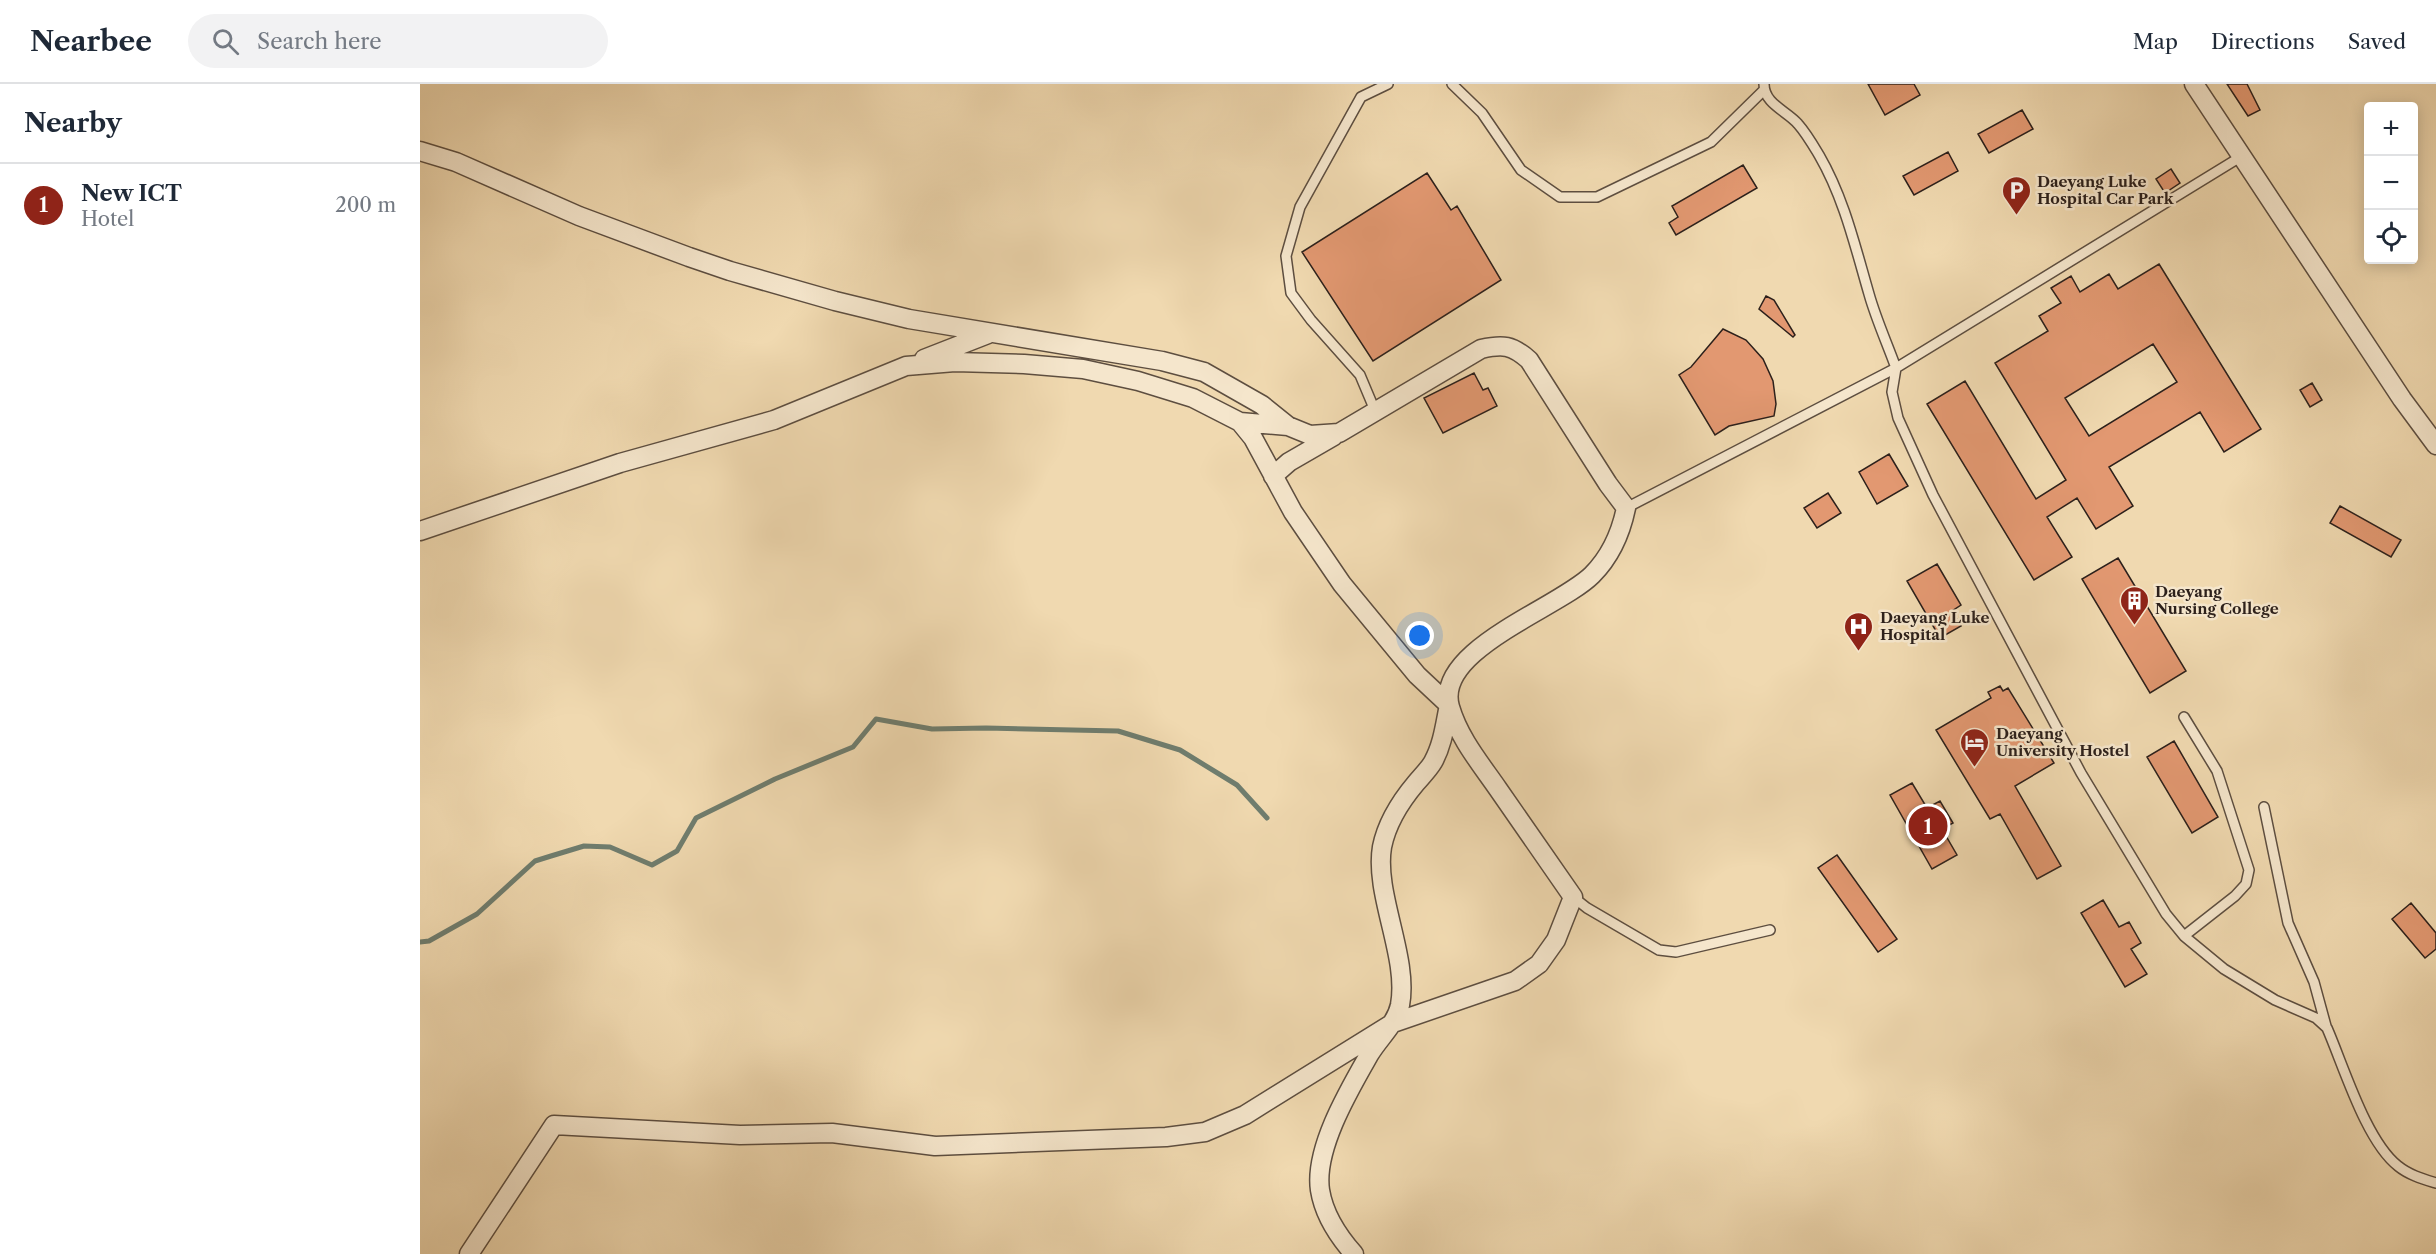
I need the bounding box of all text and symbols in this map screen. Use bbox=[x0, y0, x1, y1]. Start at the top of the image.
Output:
search box bbox=[188, 14, 608, 68]
text: Nearbee bbox=[30, 24, 152, 58]
icon: search bbox=[209, 25, 242, 58]
text: Search here bbox=[257, 28, 382, 55]
text: Map bbox=[2133, 29, 2178, 54]
text: Directions bbox=[2211, 29, 2315, 54]
text: Saved bbox=[2348, 29, 2406, 54]
map controls bbox=[2364, 102, 2418, 264]
button: + bbox=[2364, 102, 2418, 156]
text: Nearby bbox=[24, 107, 122, 139]
button: − bbox=[2364, 156, 2418, 210]
place label: Daeyang Luke Hospital Car Park bbox=[2037, 172, 2175, 208]
parking icon: Daeyang Luke Hospital Car Park bbox=[2000, 174, 2032, 216]
text: New ICT bbox=[81, 180, 182, 207]
text: 1 bbox=[39, 193, 48, 217]
text: 200 m bbox=[335, 193, 396, 217]
text: Hotel bbox=[81, 207, 134, 231]
button: locate bbox=[2364, 210, 2418, 264]
place label: Daeyang Nursing College bbox=[2155, 582, 2279, 618]
building icon: Daeyang Nursing College bbox=[2118, 584, 2150, 626]
place label: Daeyang Luke Hospital bbox=[1880, 608, 1989, 644]
hospital icon: Daeyang Luke Hospital bbox=[1843, 610, 1875, 652]
your location bbox=[1405, 621, 1434, 650]
place label: Daeyang University Hostel bbox=[1996, 724, 2129, 760]
hotel icon: Daeyang University Hostel bbox=[1959, 726, 1991, 768]
pin: 1 bbox=[1908, 804, 1948, 848]

